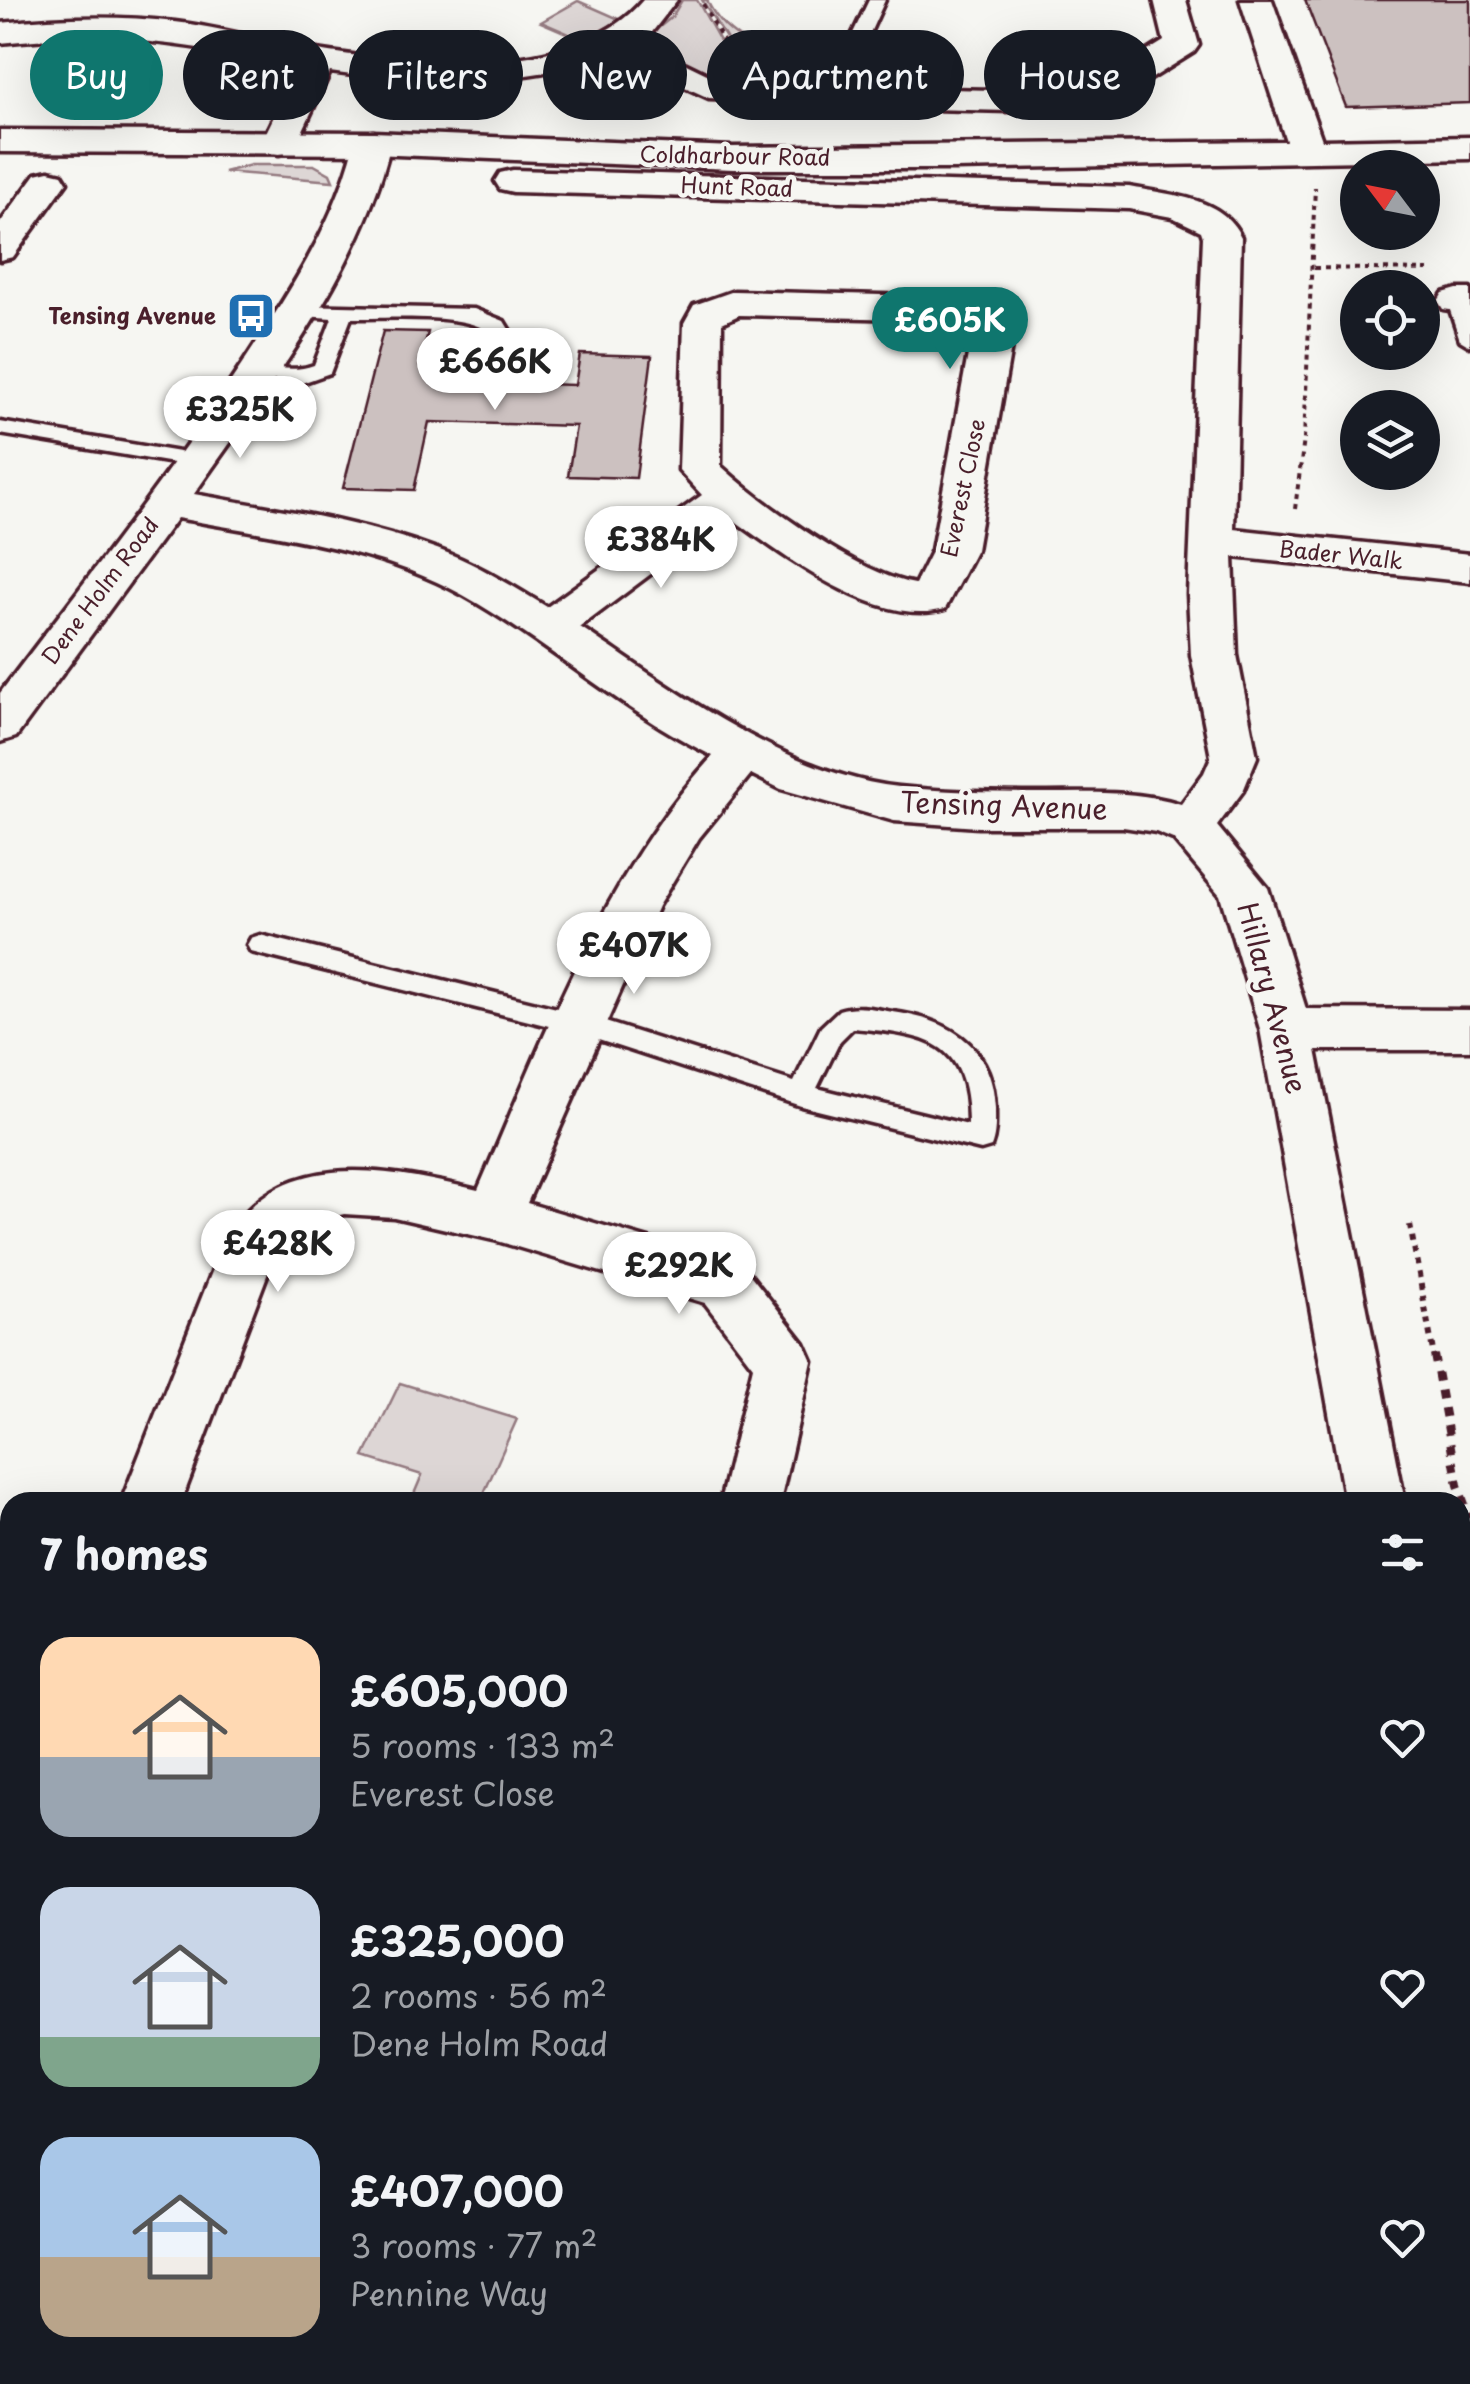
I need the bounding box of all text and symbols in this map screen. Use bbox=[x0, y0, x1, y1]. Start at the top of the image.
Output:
chip: Buy bbox=[30, 30, 163, 120]
chip: Rent bbox=[183, 30, 329, 120]
chip: Filters bbox=[349, 30, 523, 120]
chip: New bbox=[543, 30, 687, 120]
chip: Apartment bbox=[707, 30, 964, 120]
chip: House bbox=[984, 30, 1156, 120]
street label: Coldharbour Road bbox=[639, 136, 831, 173]
north arrow bbox=[1340, 150, 1440, 250]
map controls bbox=[1340, 150, 1440, 490]
street label: Hunt Road bbox=[680, 167, 794, 204]
button: locate bbox=[1340, 270, 1440, 370]
pin: £605K bbox=[880, 287, 1020, 372]
bus stop icon: Tensing Avenue bbox=[225, 290, 277, 342]
text: £605K bbox=[894, 295, 1006, 343]
place label: Tensing Avenue bbox=[48, 298, 216, 331]
pin: £666K bbox=[425, 328, 565, 413]
text: £666K bbox=[439, 336, 551, 384]
pin: £325K bbox=[170, 376, 310, 461]
text: £325K bbox=[186, 384, 294, 432]
button: layers bbox=[1340, 390, 1440, 490]
street label: Everest Close bbox=[931, 415, 992, 560]
pin: £384K bbox=[591, 506, 731, 591]
street label: Dene Holm Road bbox=[32, 509, 165, 671]
text: £384K bbox=[607, 514, 715, 562]
street label: Bader Walk bbox=[1278, 531, 1405, 576]
street label: Tensing Avenue bbox=[900, 779, 1108, 830]
street label: Hillary Avenue bbox=[1227, 897, 1320, 1098]
pin: £407K bbox=[564, 912, 704, 997]
text: £407K bbox=[579, 920, 689, 968]
pin: £428K bbox=[208, 1210, 348, 1295]
text: £428K bbox=[223, 1218, 333, 1266]
pin: £292K bbox=[609, 1232, 749, 1317]
text: £292K bbox=[624, 1240, 734, 1288]
text: 7 homes bbox=[40, 1521, 208, 1584]
icon: filters bbox=[1375, 1525, 1430, 1580]
text: £605,000 bbox=[350, 1658, 568, 1721]
icon: home bbox=[120, 1677, 240, 1797]
icon: heart bbox=[1375, 1710, 1430, 1765]
text: 5 rooms · 133 m² bbox=[350, 1721, 615, 1769]
text: Everest Close bbox=[350, 1769, 555, 1817]
text: £325,000 bbox=[350, 1908, 565, 1971]
icon: home bbox=[120, 1927, 240, 2047]
icon: heart bbox=[1375, 1960, 1430, 2015]
text: 2 rooms · 56 m² bbox=[350, 1971, 607, 2019]
text: Dene Holm Road bbox=[350, 2019, 608, 2067]
text: £407,000 bbox=[350, 2158, 564, 2221]
icon: home bbox=[120, 2177, 240, 2297]
icon: heart bbox=[1375, 2210, 1430, 2265]
text: 3 rooms · 77 m² bbox=[350, 2221, 598, 2269]
text: Pennine Way bbox=[350, 2269, 548, 2317]

